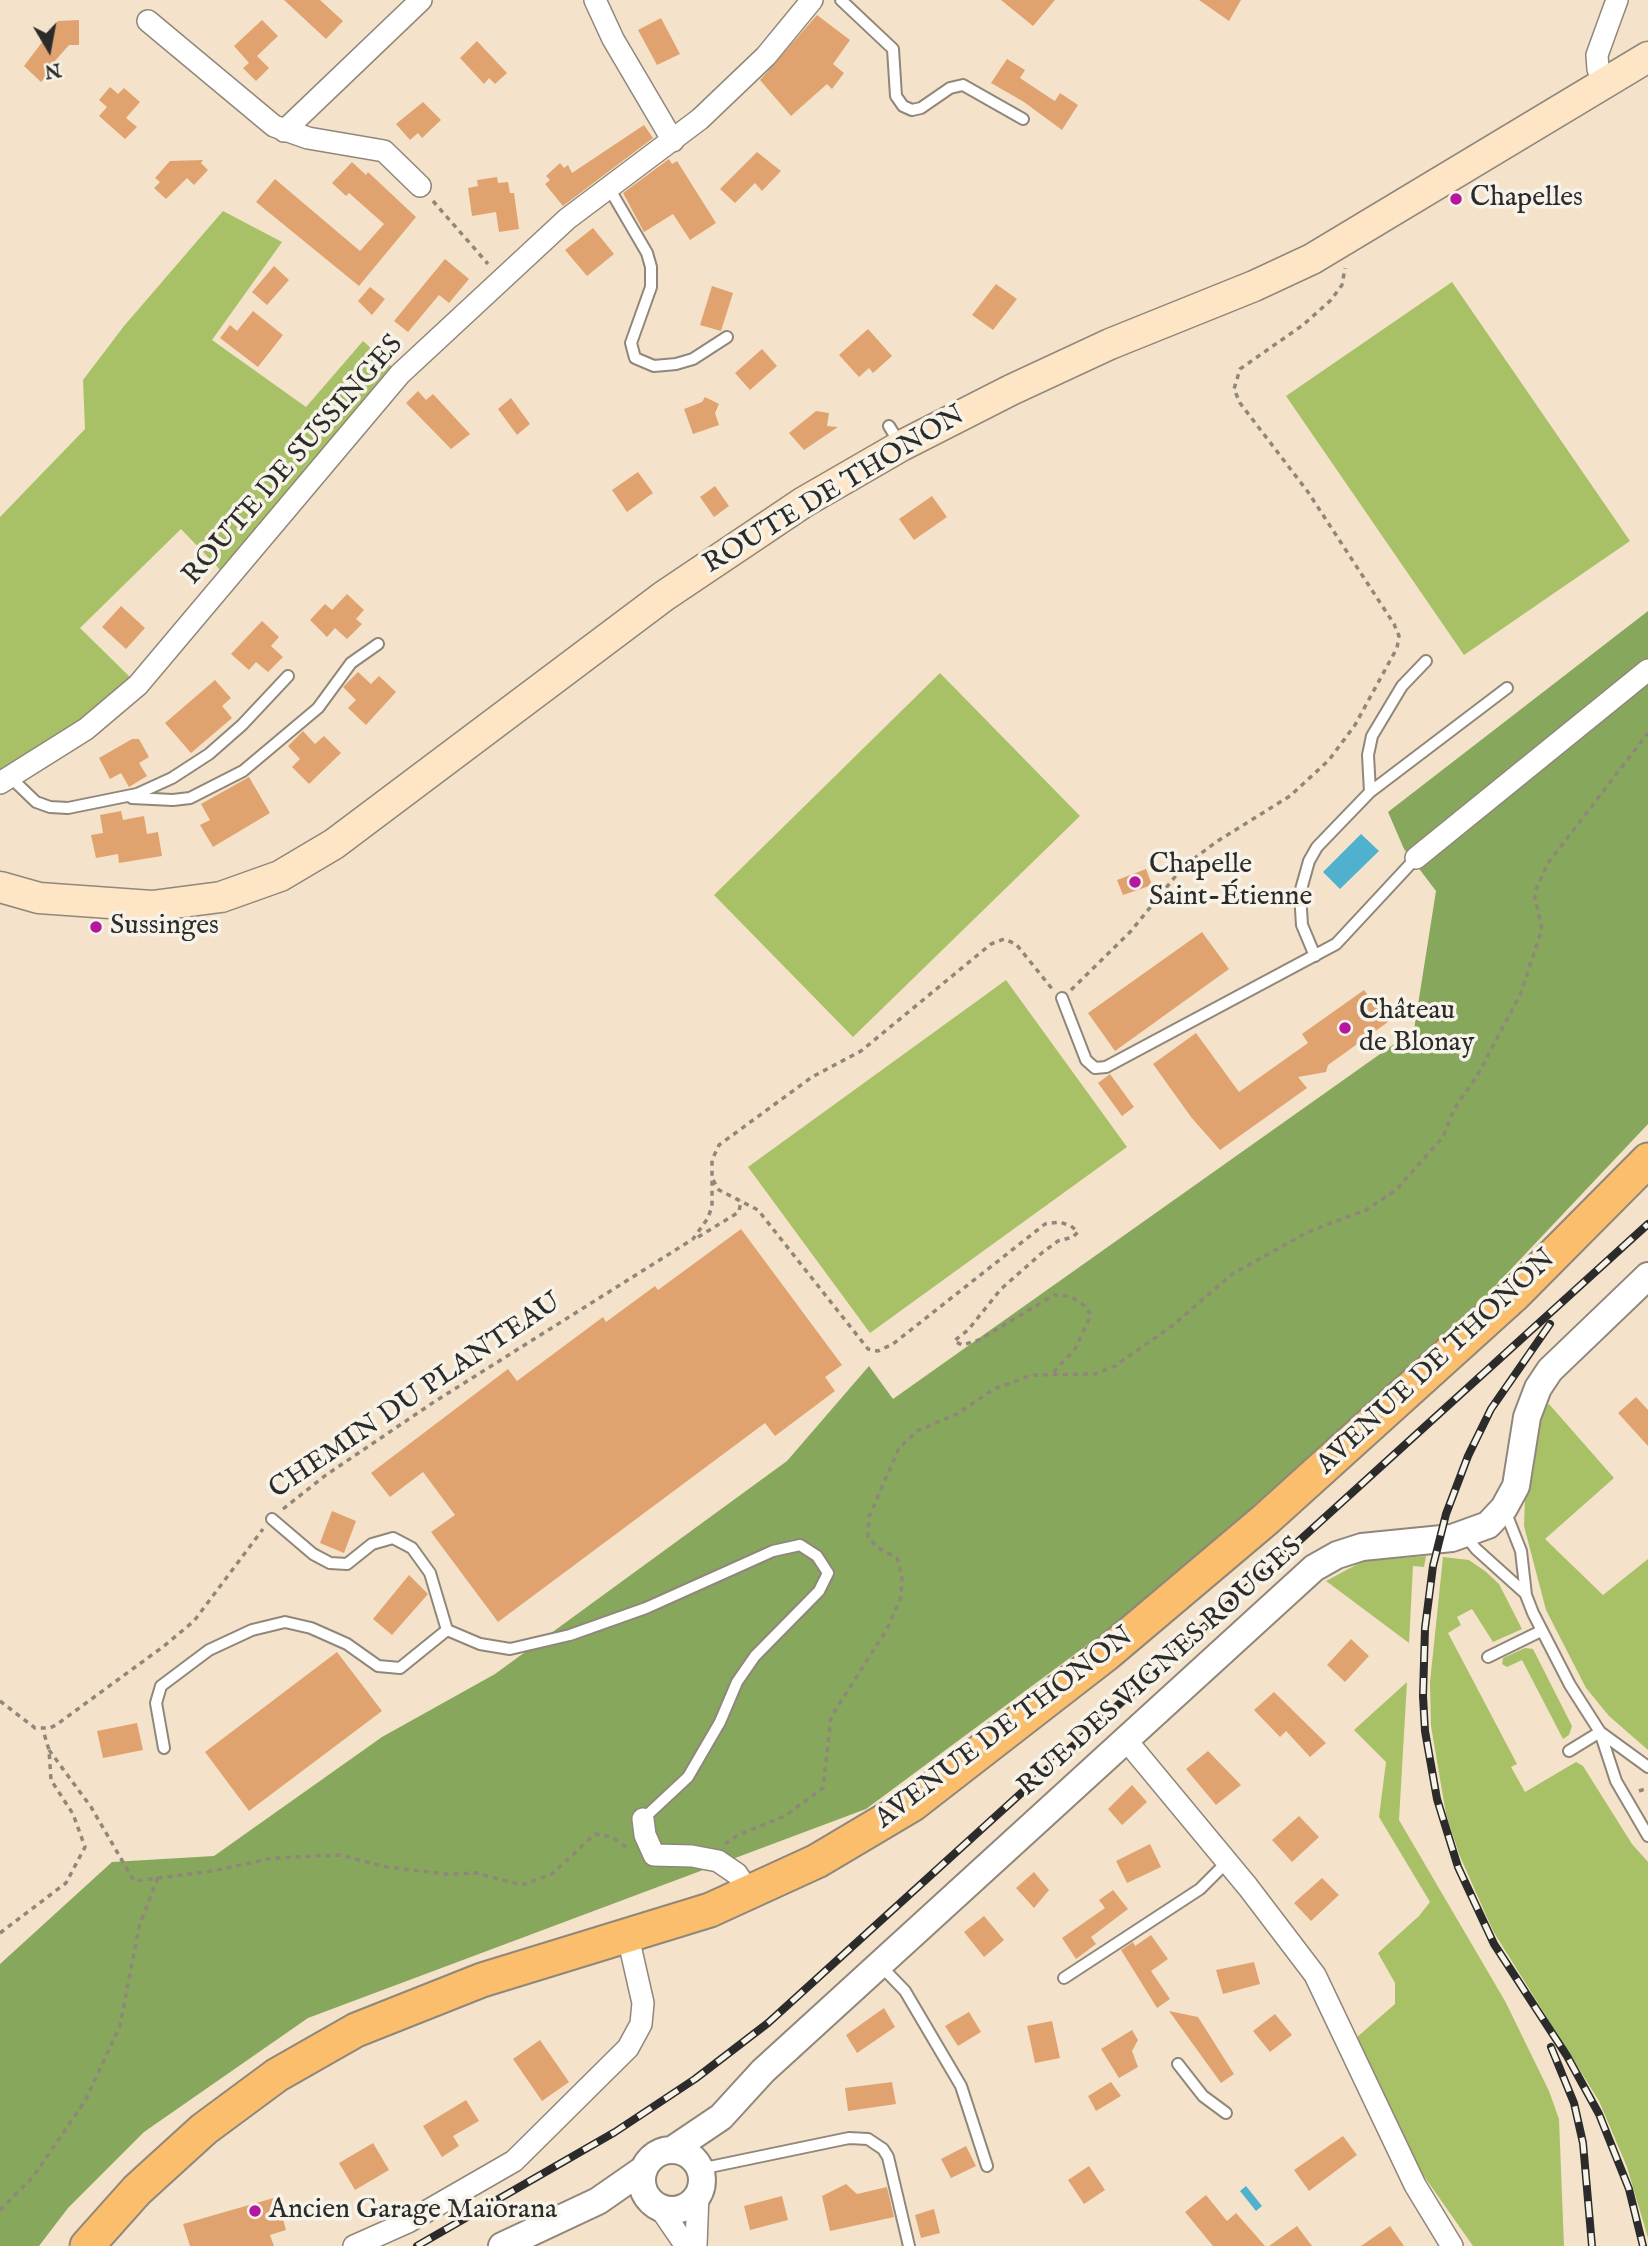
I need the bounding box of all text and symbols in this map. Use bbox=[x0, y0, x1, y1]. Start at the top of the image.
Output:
north arrow bbox=[14, 14, 84, 84]
text: N bbox=[42, 56, 63, 83]
place label: Chapelles bbox=[1470, 182, 1583, 216]
marker: Chapelles bbox=[1448, 191, 1464, 207]
street label: ROUTE DE SUSSINGES bbox=[176, 329, 412, 593]
street label: ROUTE DE THONON bbox=[698, 400, 972, 582]
place label: Chapelle Saint-Étienne bbox=[1149, 849, 1312, 915]
marker: Chapelle Saint-Étienne bbox=[1127, 874, 1143, 890]
place label: Sussinges bbox=[110, 910, 219, 944]
marker: Sussinges bbox=[88, 919, 104, 935]
place label: Château de Blonay bbox=[1359, 995, 1474, 1061]
marker: Château de Blonay bbox=[1337, 1020, 1353, 1036]
street label: AVENUE DE THONON bbox=[1311, 1244, 1563, 1482]
street label: CHEMIN DU PLANTEAU bbox=[264, 1287, 568, 1507]
street label: RUE DES VIGNES ROUGES bbox=[1012, 1531, 1310, 1805]
street label: AVENUE DE THONON bbox=[869, 1621, 1141, 1837]
place label: Ancien Garage Maïorana bbox=[269, 2194, 557, 2228]
marker: Ancien Garage Maïorana bbox=[247, 2203, 263, 2219]

